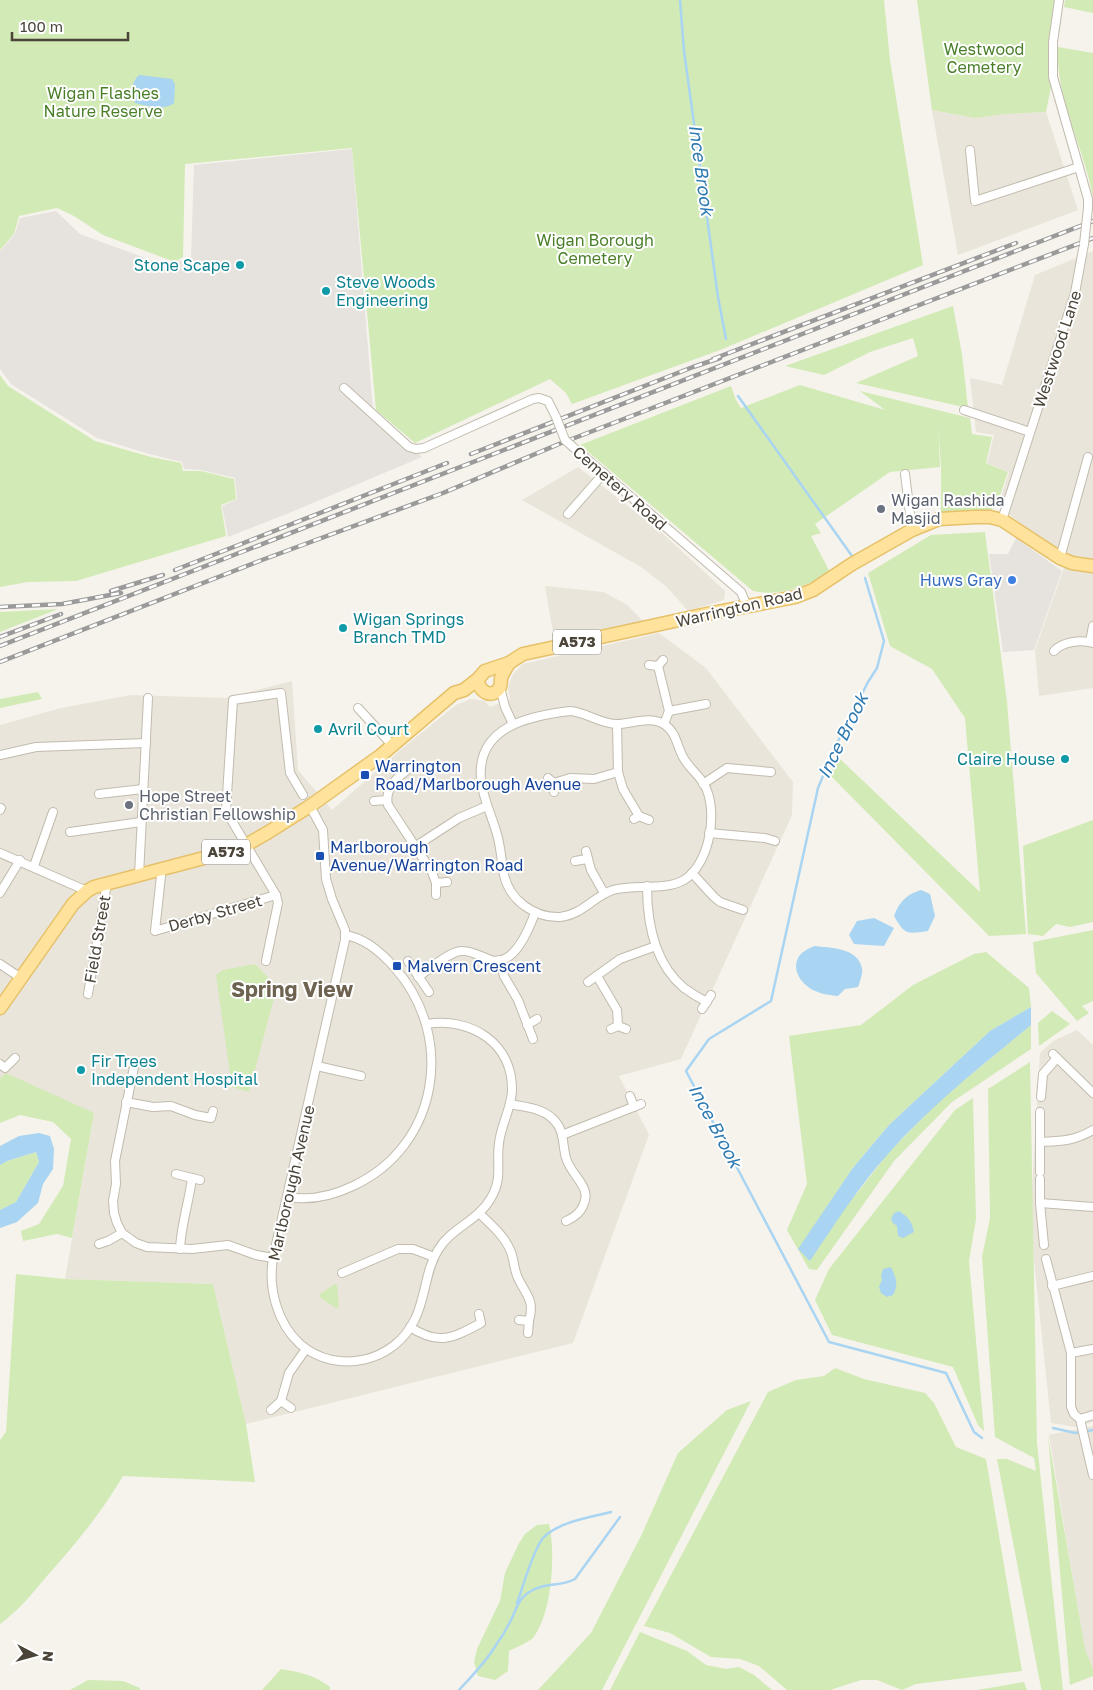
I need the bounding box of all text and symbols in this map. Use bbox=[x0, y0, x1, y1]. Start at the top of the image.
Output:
scale bar bbox=[12, 10, 129, 42]
text: 100 m bbox=[20, 17, 63, 35]
park label: Westwood Cemetery bbox=[944, 39, 1024, 77]
park label: Wigan Flashes Nature Reserve bbox=[44, 83, 162, 121]
water label: Ince Brook bbox=[685, 123, 720, 219]
park label: Wigan Borough Cemetery bbox=[536, 230, 654, 268]
place label: Stone Scape bbox=[134, 255, 230, 275]
marker: Stone Scape bbox=[234, 259, 246, 271]
place label: Steve Woods Engineering bbox=[336, 272, 435, 310]
marker: Steve Woods Engineering bbox=[320, 285, 332, 297]
street label: Westwood Lane bbox=[1029, 288, 1085, 410]
street label: Cemetery Road bbox=[569, 442, 671, 534]
place label: Wigan Rashida Masjid bbox=[891, 490, 1005, 528]
marker: Wigan Rashida Masjid bbox=[875, 503, 887, 515]
place label: Huws Gray bbox=[920, 570, 1002, 590]
marker: Huws Gray bbox=[1006, 574, 1018, 586]
street label: Warrington Road bbox=[674, 583, 804, 631]
place label: Wigan Springs Branch TMD bbox=[353, 609, 464, 647]
marker: Wigan Springs Branch TMD bbox=[337, 622, 349, 634]
road number: A573 bbox=[553, 630, 601, 654]
water label: Ince Brook bbox=[812, 688, 873, 782]
place label: Avril Court bbox=[328, 719, 410, 739]
marker: Avril Court bbox=[312, 723, 324, 735]
place label: Claire House bbox=[957, 749, 1055, 769]
marker: Claire House bbox=[1059, 753, 1071, 765]
place label: Warrington Road/Marlborough Avenue bbox=[375, 756, 581, 794]
marker: Warrington Road/Marlborough Avenue bbox=[359, 769, 371, 781]
place label: Hope Street Christian Fellowship bbox=[139, 786, 296, 824]
marker: Hope Street Christian Fellowship bbox=[123, 799, 135, 811]
place label: Marlborough Avenue/Warrington Road bbox=[330, 837, 523, 875]
road number: A573 bbox=[202, 840, 250, 864]
marker: Marlborough Avenue/Warrington Road bbox=[314, 850, 326, 862]
street label: Derby Street bbox=[166, 890, 264, 936]
street label: Field Street bbox=[79, 893, 115, 985]
place label: Malvern Crescent bbox=[407, 956, 541, 976]
marker: Malvern Crescent bbox=[391, 960, 403, 972]
district label: Spring View bbox=[231, 976, 354, 1002]
place label: Fir Trees Independent Hospital bbox=[91, 1051, 258, 1089]
marker: Fir Trees Independent Hospital bbox=[75, 1064, 87, 1076]
water label: Ince Brook bbox=[685, 1080, 748, 1173]
street label: Marlborough Avenue bbox=[263, 1103, 319, 1263]
north arrow bbox=[10, 1630, 60, 1680]
text: N bbox=[39, 1650, 57, 1663]

